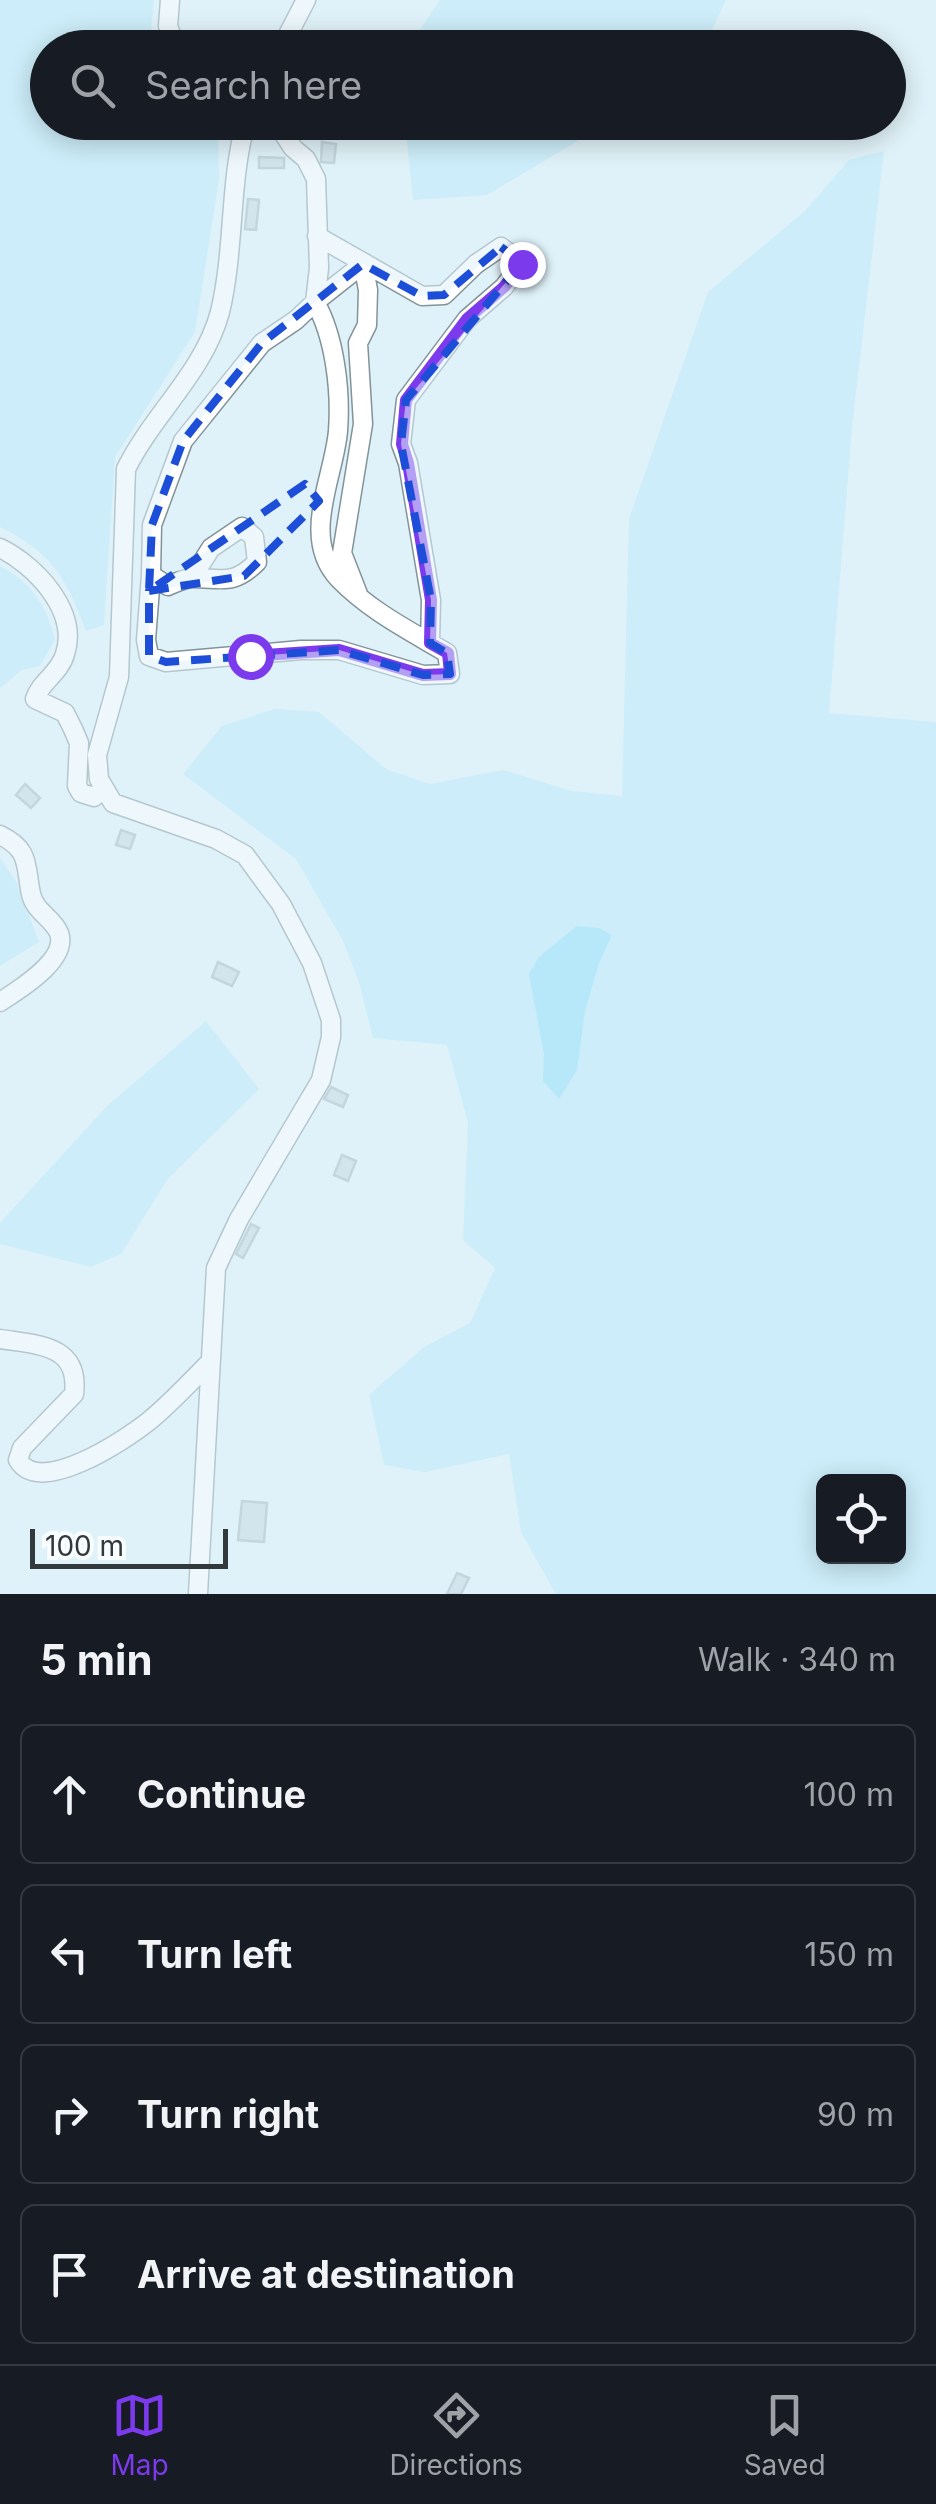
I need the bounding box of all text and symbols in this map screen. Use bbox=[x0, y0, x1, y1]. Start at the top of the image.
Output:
search box bbox=[30, 30, 906, 140]
icon: search bbox=[65, 58, 120, 113]
text: Search here bbox=[145, 62, 362, 108]
route end bbox=[500, 242, 546, 288]
route start bbox=[228, 634, 274, 680]
map controls bbox=[816, 1474, 906, 1564]
button: locate bbox=[816, 1474, 906, 1564]
scale bar bbox=[30, 1524, 228, 1568]
text: 100 m bbox=[45, 1529, 124, 1563]
text: 5 min bbox=[40, 1634, 153, 1685]
text: Walk · 340 m bbox=[698, 1640, 896, 1679]
icon: ahead bbox=[42, 1767, 97, 1822]
text: Continue bbox=[137, 1771, 306, 1817]
text: 100 m bbox=[804, 1775, 894, 1814]
icon: left bbox=[42, 1927, 97, 1982]
text: Turn left bbox=[137, 1931, 292, 1977]
text: 150 m bbox=[804, 1935, 894, 1974]
icon: right bbox=[42, 2087, 97, 2142]
text: Turn right bbox=[137, 2091, 319, 2137]
text: 90 m bbox=[817, 2095, 894, 2134]
icon: arrive bbox=[42, 2247, 97, 2302]
text: Arrive at destination bbox=[137, 2251, 515, 2297]
tab: Map bbox=[110, 2388, 169, 2482]
tab: Directions bbox=[389, 2388, 523, 2482]
tab: Saved bbox=[744, 2388, 826, 2482]

